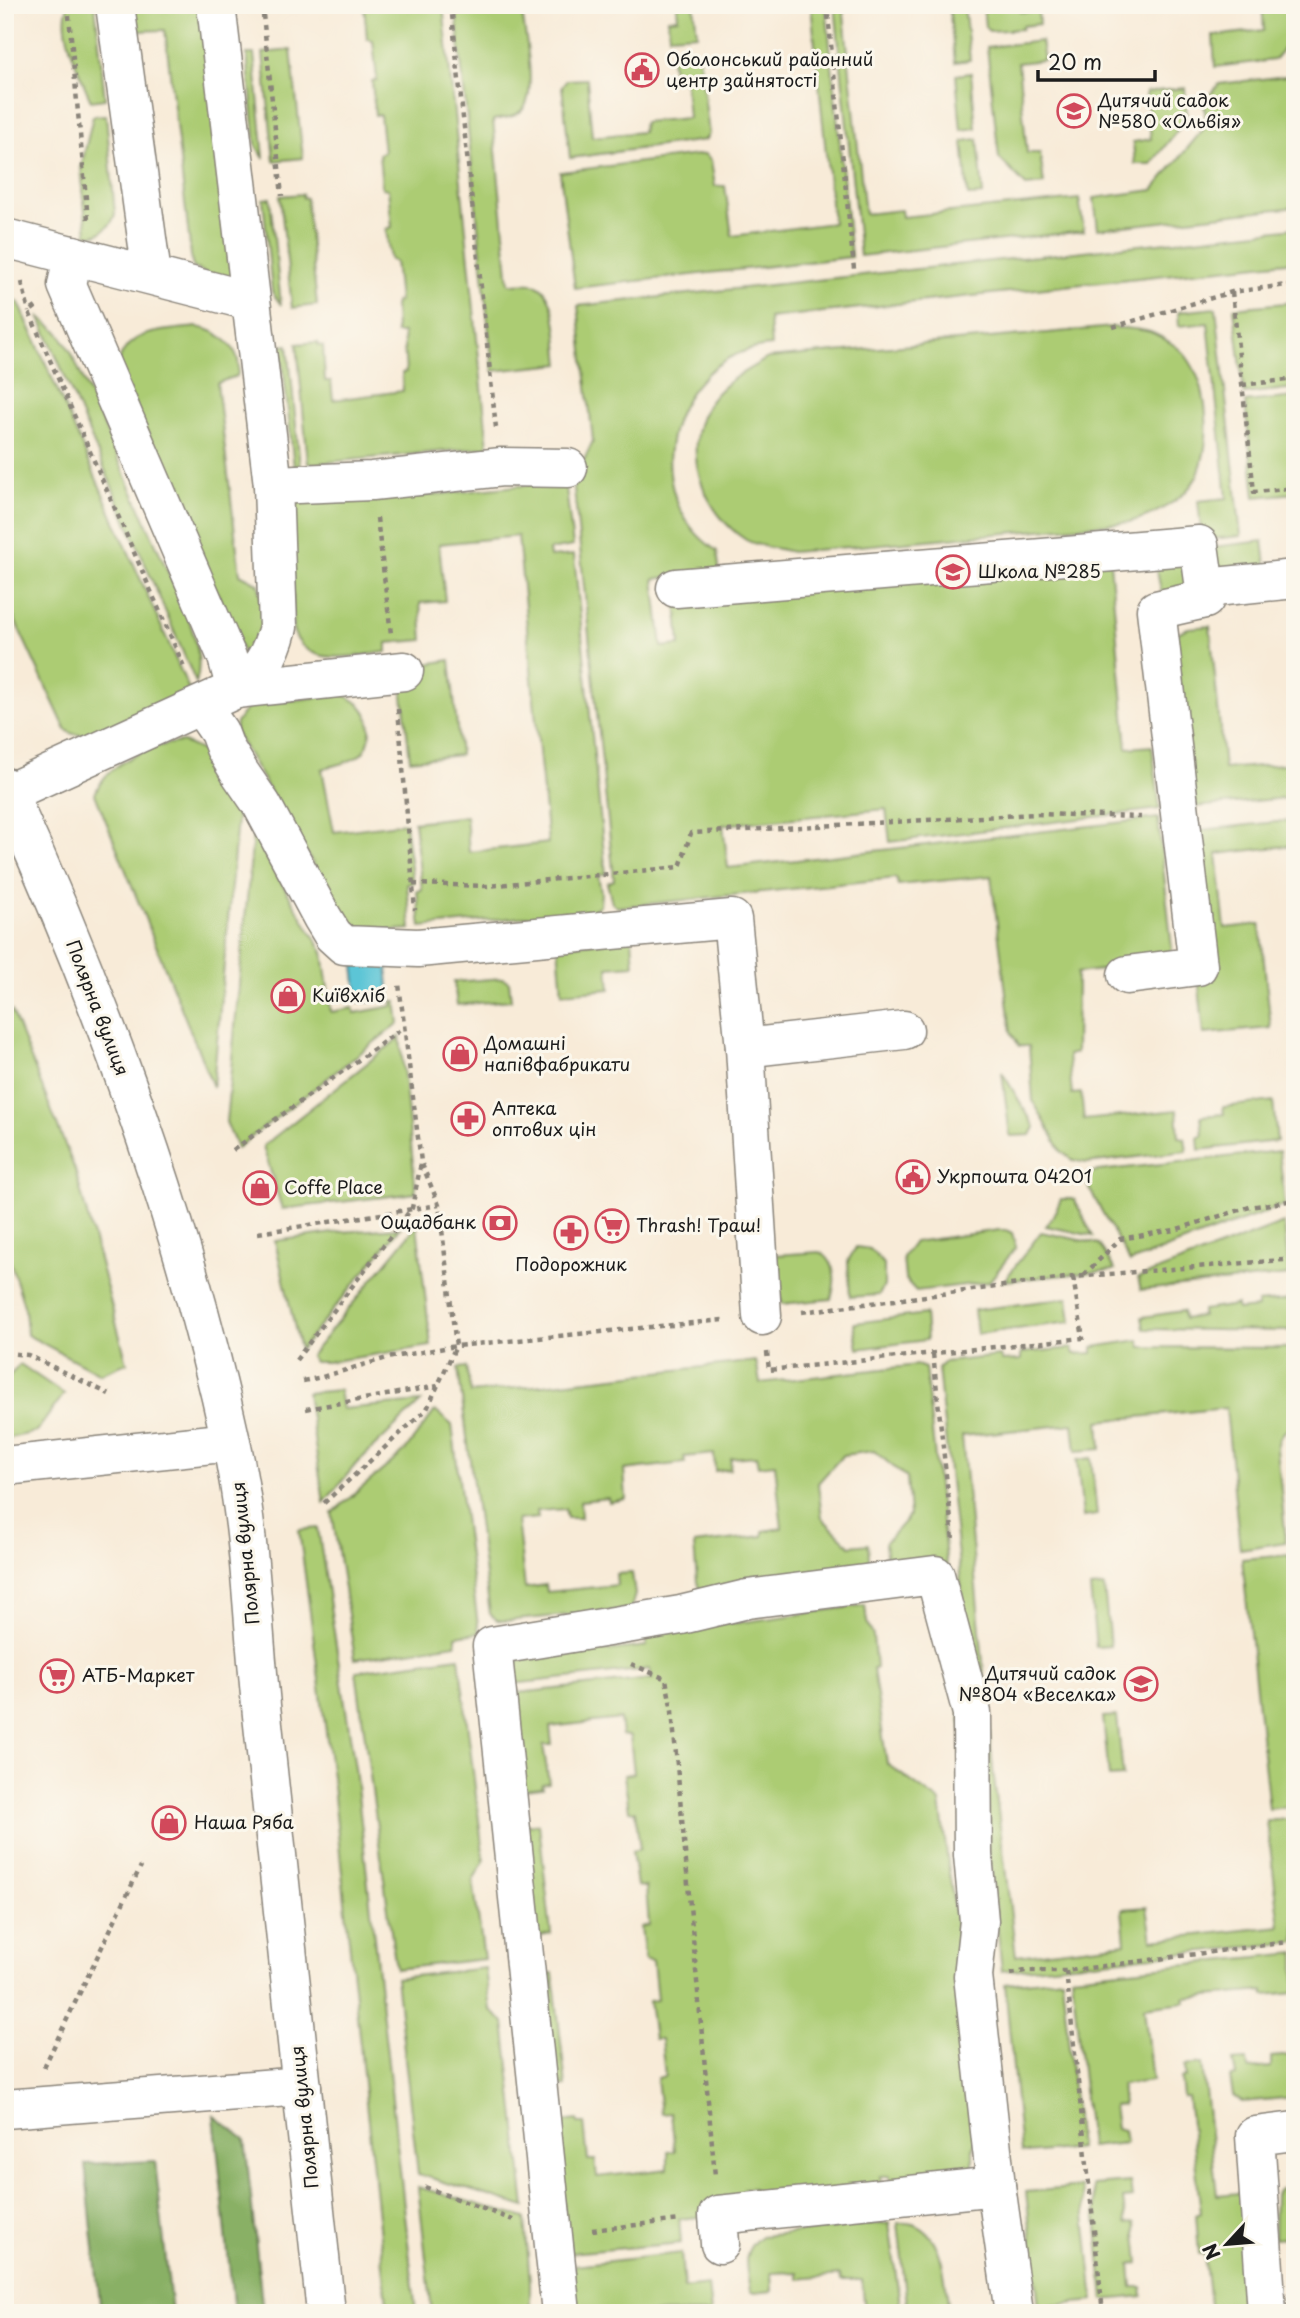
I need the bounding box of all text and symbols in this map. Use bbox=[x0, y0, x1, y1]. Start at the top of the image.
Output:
scale bar bbox=[1038, 38, 1155, 82]
place label: Оболонський районний центр зайнятості bbox=[666, 45, 873, 93]
text: 20 m bbox=[1048, 45, 1102, 77]
public building icon: Оболонський районний центр зайнятості bbox=[623, 51, 661, 89]
place label: Дитячий садок №580 «Ольвія» bbox=[1097, 86, 1241, 134]
school or university icon: Дитячий садок №580 «Ольвія» bbox=[1055, 92, 1093, 130]
school or university icon: Школа №285 bbox=[934, 553, 972, 591]
place label: Школа №285 bbox=[978, 557, 1101, 584]
street label: Полярна вулиця bbox=[60, 936, 137, 1079]
shop icon: Київхліб bbox=[269, 977, 307, 1015]
place label: Київхліб bbox=[312, 981, 386, 1008]
place label: Домашні напівфабрикати bbox=[483, 1029, 630, 1077]
shop icon: Домашні напівфабрикати bbox=[441, 1035, 479, 1073]
place label: Аптека оптових цін bbox=[492, 1094, 596, 1142]
pharmacy icon: Аптека оптових цін bbox=[449, 1100, 487, 1138]
public building icon: Укрпошта 04201 bbox=[894, 1158, 932, 1196]
place label: Укрпошта 04201 bbox=[937, 1162, 1092, 1189]
shop icon: Coffe Place bbox=[241, 1169, 279, 1207]
place label: Coffe Place bbox=[284, 1173, 383, 1200]
bank icon: Ощадбанк bbox=[481, 1204, 519, 1242]
supermarket icon: Thrash! Траш! bbox=[593, 1207, 631, 1245]
place label: Ощадбанк bbox=[380, 1208, 476, 1235]
place label: Thrash! Траш! bbox=[636, 1211, 761, 1238]
pharmacy icon: Подорожник bbox=[552, 1214, 590, 1252]
place label: Подорожник bbox=[515, 1250, 627, 1277]
street label: Полярна вулиця bbox=[224, 1480, 265, 1626]
supermarket icon: АТБ-Маркет bbox=[38, 1657, 76, 1695]
place label: Дитячий садок №804 «Веселка» bbox=[958, 1659, 1116, 1707]
place label: АТБ-Маркет bbox=[82, 1661, 195, 1688]
school or university icon: Дитячий садок №804 «Веселка» bbox=[1122, 1665, 1160, 1703]
shop icon: Наша Ряба bbox=[150, 1804, 188, 1842]
place label: Наша Ряба bbox=[194, 1808, 294, 1835]
street label: Полярна вулиця bbox=[283, 2044, 324, 2190]
north arrow bbox=[1192, 2210, 1262, 2280]
text: N bbox=[1195, 2239, 1227, 2265]

